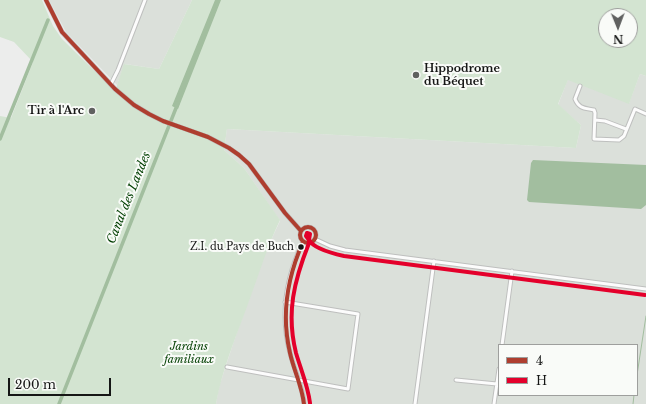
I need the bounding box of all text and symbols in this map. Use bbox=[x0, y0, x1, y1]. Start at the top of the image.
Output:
north arrow bbox=[598, 8, 638, 48]
text: N bbox=[613, 32, 623, 46]
place label: Hippodrome du Béquet bbox=[424, 62, 500, 88]
marker: Hippodrome du Béquet bbox=[411, 70, 421, 80]
place label: Tir à l'Arc bbox=[27, 104, 84, 118]
marker: Tir à l'Arc bbox=[87, 106, 97, 116]
water label: Canal des Landes bbox=[104, 150, 154, 246]
place label: Z.I. du Pays de Buch bbox=[190, 241, 294, 253]
marker: Z.I. du Pays de Buch bbox=[296, 242, 306, 252]
park label: Jardins familiaux bbox=[164, 340, 214, 366]
legend bbox=[498, 344, 638, 396]
text: 4 bbox=[536, 353, 543, 368]
scale bar bbox=[10, 370, 113, 396]
text: H bbox=[536, 373, 547, 388]
text: 200 m bbox=[15, 377, 56, 392]

